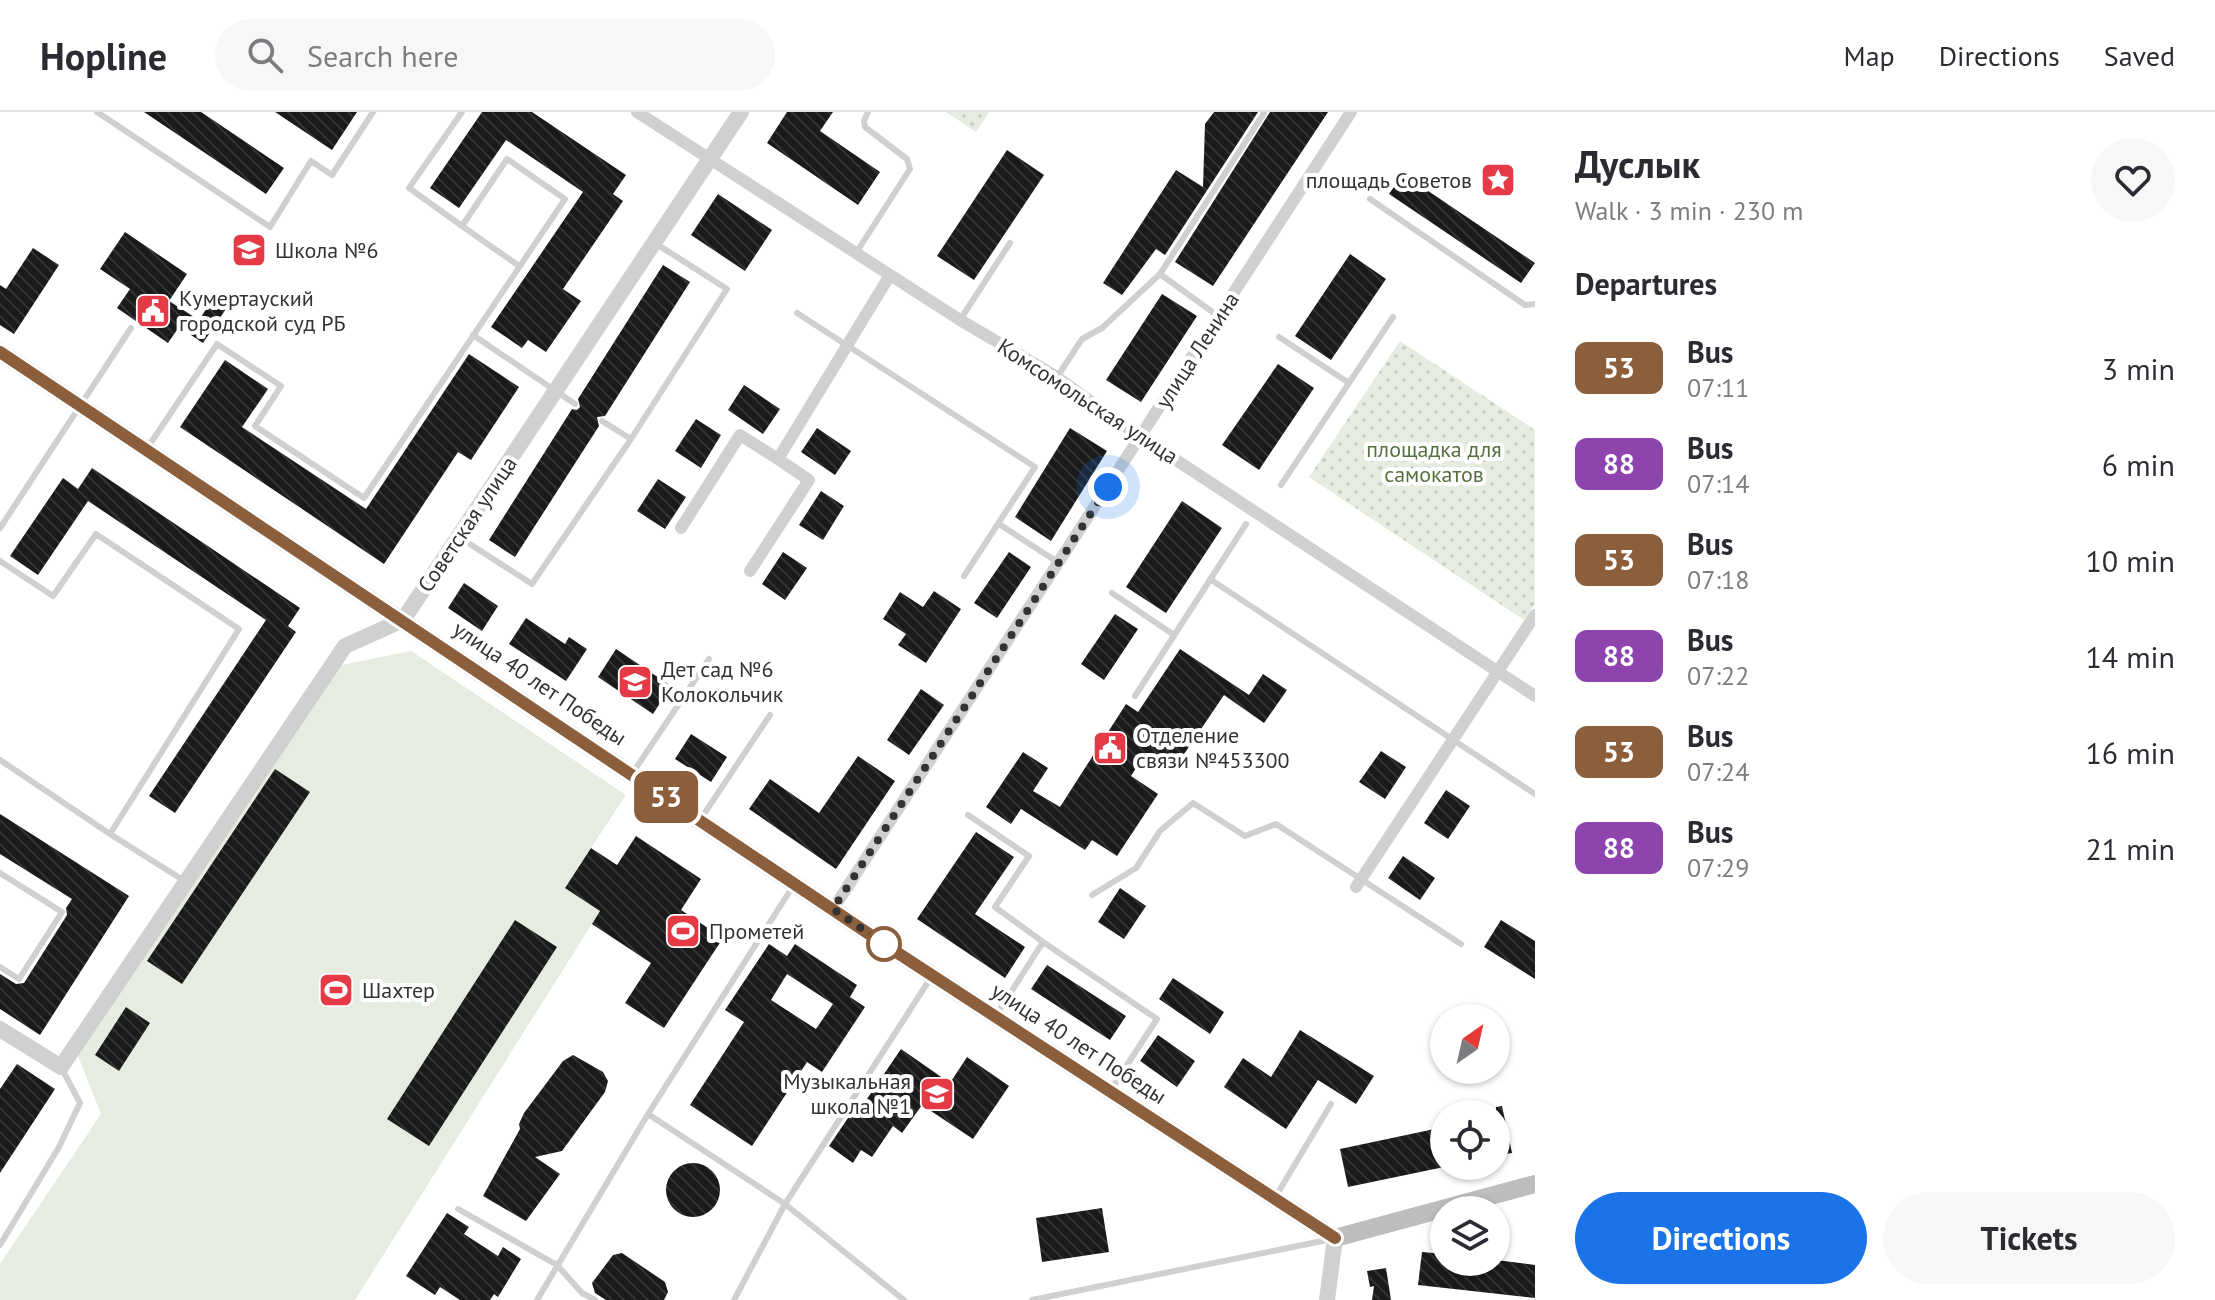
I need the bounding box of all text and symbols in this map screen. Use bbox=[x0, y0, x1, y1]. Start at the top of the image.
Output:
search box bbox=[215, 19, 775, 91]
text: Hopline bbox=[40, 31, 167, 80]
icon: search bbox=[243, 33, 287, 77]
text: Search here bbox=[307, 36, 458, 75]
text: Map bbox=[1844, 37, 1895, 74]
text: Directions bbox=[1939, 37, 2060, 74]
text: Saved bbox=[2104, 37, 2175, 74]
button: heart bbox=[2091, 138, 2175, 222]
text: Дуслык bbox=[1575, 139, 1700, 188]
place icon: площадь Советов bbox=[1479, 161, 1517, 199]
place label: площадь Советов bbox=[1306, 166, 1472, 194]
text: Walk · 3 min · 230 m bbox=[1575, 194, 1803, 227]
school or university icon: Школа №6 bbox=[230, 231, 268, 269]
place label: Школа №6 bbox=[275, 236, 379, 264]
text: Departures bbox=[1575, 264, 1717, 303]
place label: Кумертауский городской суд РБ bbox=[179, 284, 346, 337]
street label: улица Ленина bbox=[1149, 287, 1245, 413]
public building icon: Кумертауский городской суд РБ bbox=[134, 292, 172, 330]
street label: Комсомольская улица bbox=[992, 332, 1184, 470]
text: Bus bbox=[1687, 332, 1734, 371]
text: 53 bbox=[1603, 349, 1635, 386]
text: 3 min bbox=[2102, 349, 2175, 388]
text: 07:11 bbox=[1687, 371, 1749, 404]
text: Bus bbox=[1687, 428, 1734, 467]
park label: площадка для самокатов bbox=[1366, 435, 1502, 488]
text: 88 bbox=[1603, 445, 1635, 482]
text: 6 min bbox=[2102, 445, 2175, 484]
street label: Советская улица bbox=[411, 451, 523, 597]
your location bbox=[1088, 467, 1128, 507]
text: 07:14 bbox=[1687, 467, 1749, 500]
text: Bus bbox=[1687, 524, 1734, 563]
text: 53 bbox=[1603, 541, 1635, 578]
text: 10 min bbox=[2085, 541, 2175, 580]
text: 07:18 bbox=[1687, 563, 1749, 596]
street label: улица 40 лет Победы bbox=[448, 615, 632, 751]
text: Bus bbox=[1687, 620, 1734, 659]
text: 88 bbox=[1603, 637, 1635, 674]
text: 14 min bbox=[2085, 637, 2175, 676]
place label: Дет сад №6 Колокольчик bbox=[661, 655, 784, 708]
text: 07:22 bbox=[1687, 659, 1749, 692]
school or university icon: Дет сад №6 Колокольчик bbox=[616, 663, 654, 701]
text: Bus bbox=[1687, 716, 1734, 755]
place label: Отделение связи №453300 bbox=[1136, 721, 1289, 774]
public building icon: Отделение связи №453300 bbox=[1091, 729, 1129, 767]
text: 53 bbox=[1603, 733, 1635, 770]
text: 16 min bbox=[2085, 733, 2175, 772]
text: 07:24 bbox=[1687, 755, 1749, 788]
line badge: 53 bbox=[630, 771, 702, 823]
text: 53 bbox=[650, 778, 682, 815]
text: Bus bbox=[1687, 812, 1734, 851]
text: 88 bbox=[1603, 829, 1635, 866]
text: 21 min bbox=[2085, 829, 2175, 868]
text: 07:29 bbox=[1687, 851, 1749, 884]
sports icon: Прометей bbox=[664, 912, 702, 950]
place label: Прометей bbox=[709, 917, 804, 945]
unlabelled marker bbox=[867, 927, 901, 961]
sports icon: Шахтер bbox=[317, 971, 355, 1009]
place label: Шахтер bbox=[362, 976, 435, 1004]
street label: улица 40 лет Победы bbox=[986, 976, 1172, 1110]
north arrow bbox=[1430, 1004, 1510, 1084]
map controls bbox=[1430, 1004, 1510, 1276]
place label: Музыкальная школа №1 bbox=[783, 1067, 911, 1120]
school or university icon: Музыкальная школа №1 bbox=[918, 1075, 956, 1113]
button: locate bbox=[1430, 1100, 1510, 1180]
button: Directions bbox=[1575, 1192, 1867, 1284]
button: Tickets bbox=[1883, 1192, 2175, 1284]
button: layers bbox=[1430, 1196, 1510, 1276]

